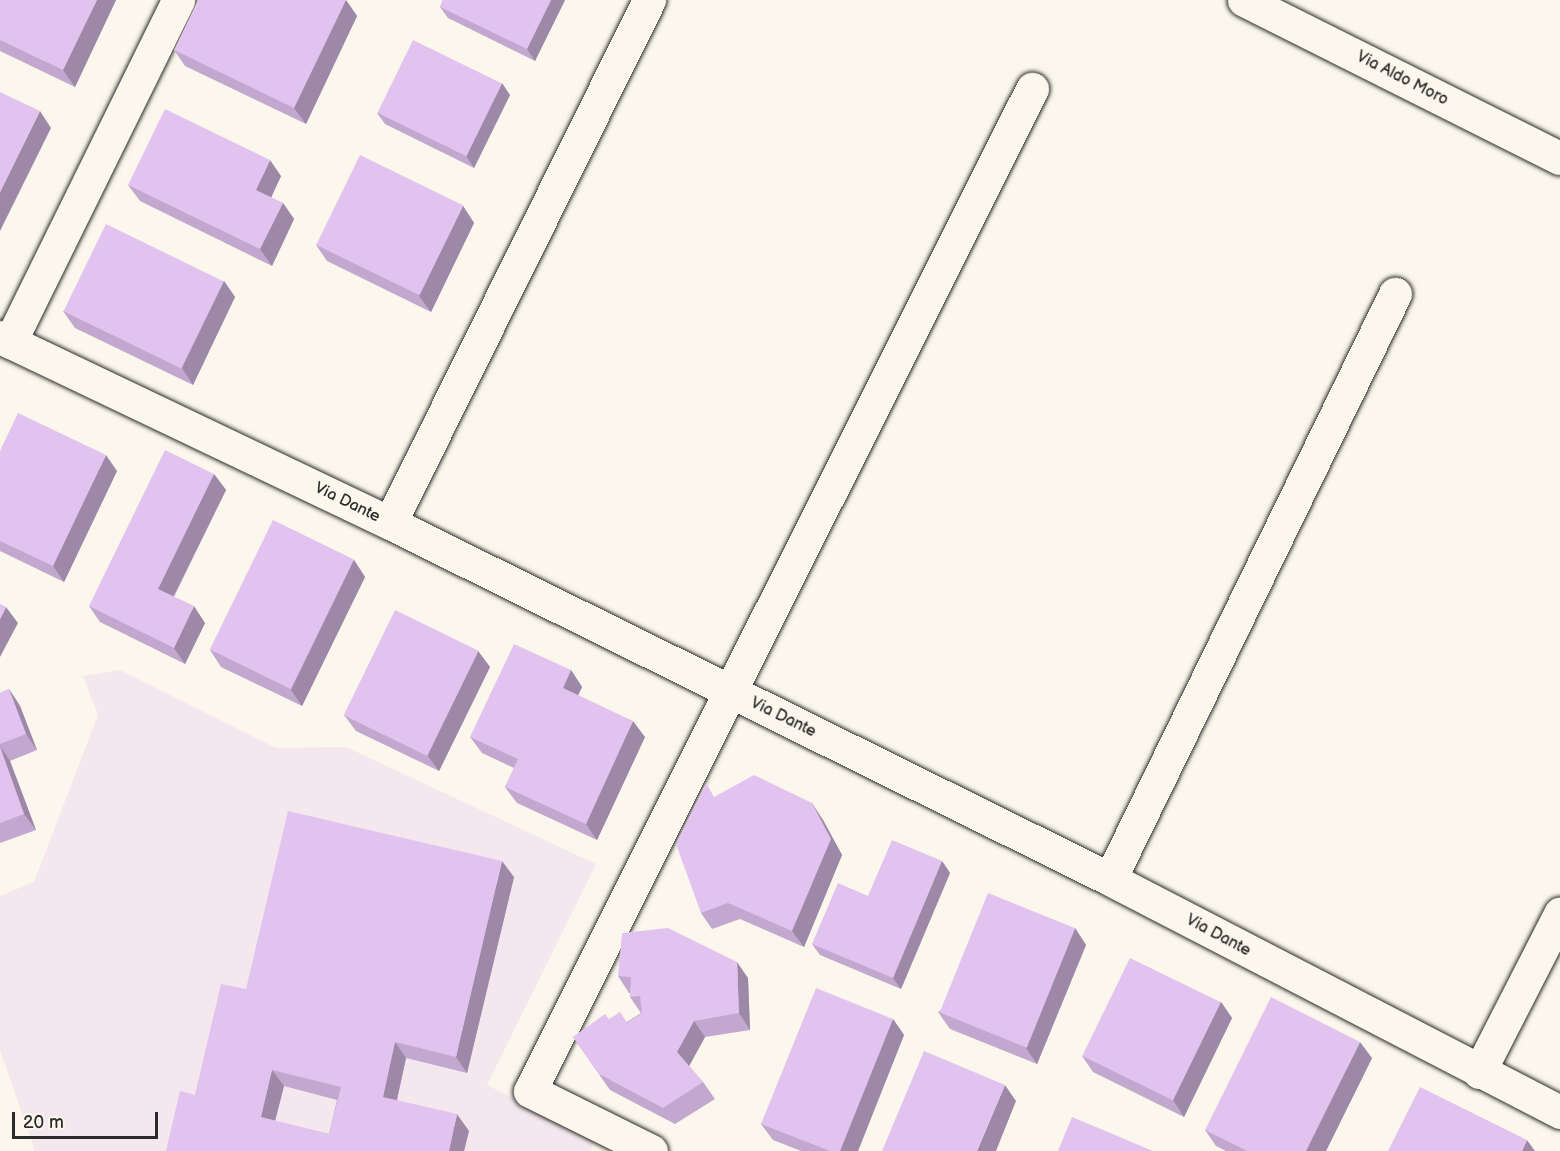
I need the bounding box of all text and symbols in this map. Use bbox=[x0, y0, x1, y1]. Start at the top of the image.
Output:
street label: Via Aldo Moro bbox=[1353, 48, 1451, 110]
street label: Via Dante bbox=[311, 479, 383, 527]
street label: Via Dante bbox=[747, 694, 819, 742]
street label: Via Dante bbox=[1182, 911, 1254, 961]
scale bar bbox=[15, 1100, 160, 1138]
text: 20 m bbox=[23, 1112, 64, 1133]

